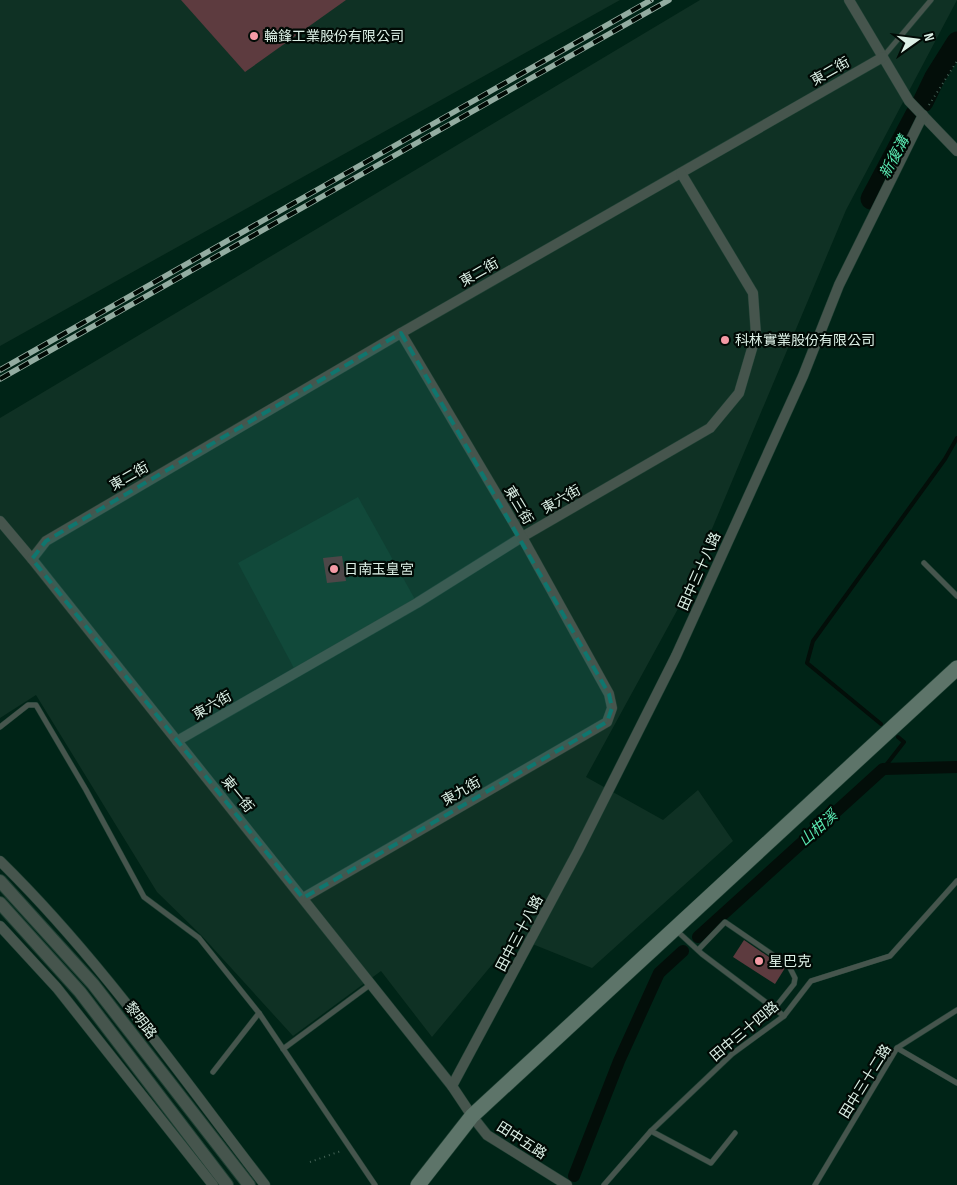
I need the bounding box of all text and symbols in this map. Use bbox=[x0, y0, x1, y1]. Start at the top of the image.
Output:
north arrow bbox=[892, 15, 942, 65]
place label: 輪鋒工業股份有限公司 bbox=[264, 28, 404, 45]
marker: 輪鋒工業股份有限公司 bbox=[248, 30, 260, 42]
text: N bbox=[920, 31, 938, 43]
street label: 東二街 bbox=[808, 54, 853, 89]
water label: 新復溝 bbox=[875, 131, 914, 182]
street label: 東二街 bbox=[457, 255, 502, 290]
place label: 科林實業股份有限公司 bbox=[735, 332, 875, 349]
marker: 科林實業股份有限公司 bbox=[719, 334, 731, 346]
street label: 東二街 bbox=[107, 459, 152, 494]
street label: 東六街 bbox=[539, 482, 584, 517]
street label: 東三街 bbox=[500, 483, 537, 528]
street label: 田中三十八路 bbox=[675, 529, 724, 613]
place label: 日南玉皇宮 bbox=[344, 561, 414, 578]
marker: 日南玉皇宮 bbox=[328, 563, 340, 575]
street label: 東六街 bbox=[190, 688, 235, 723]
street label: 東一街 bbox=[218, 773, 257, 816]
street label: 東九街 bbox=[439, 774, 484, 809]
water label: 山柑溪 bbox=[795, 805, 843, 850]
street label: 田中三十八路 bbox=[492, 892, 547, 974]
place label: 星巴克 bbox=[769, 953, 811, 970]
marker: 星巴克 bbox=[753, 955, 765, 967]
street label: 田中三十四路 bbox=[707, 998, 782, 1065]
street label: 黎明路 bbox=[121, 999, 160, 1042]
street label: 田中三十二路 bbox=[836, 1041, 895, 1121]
street label: 田中五路 bbox=[494, 1118, 550, 1163]

